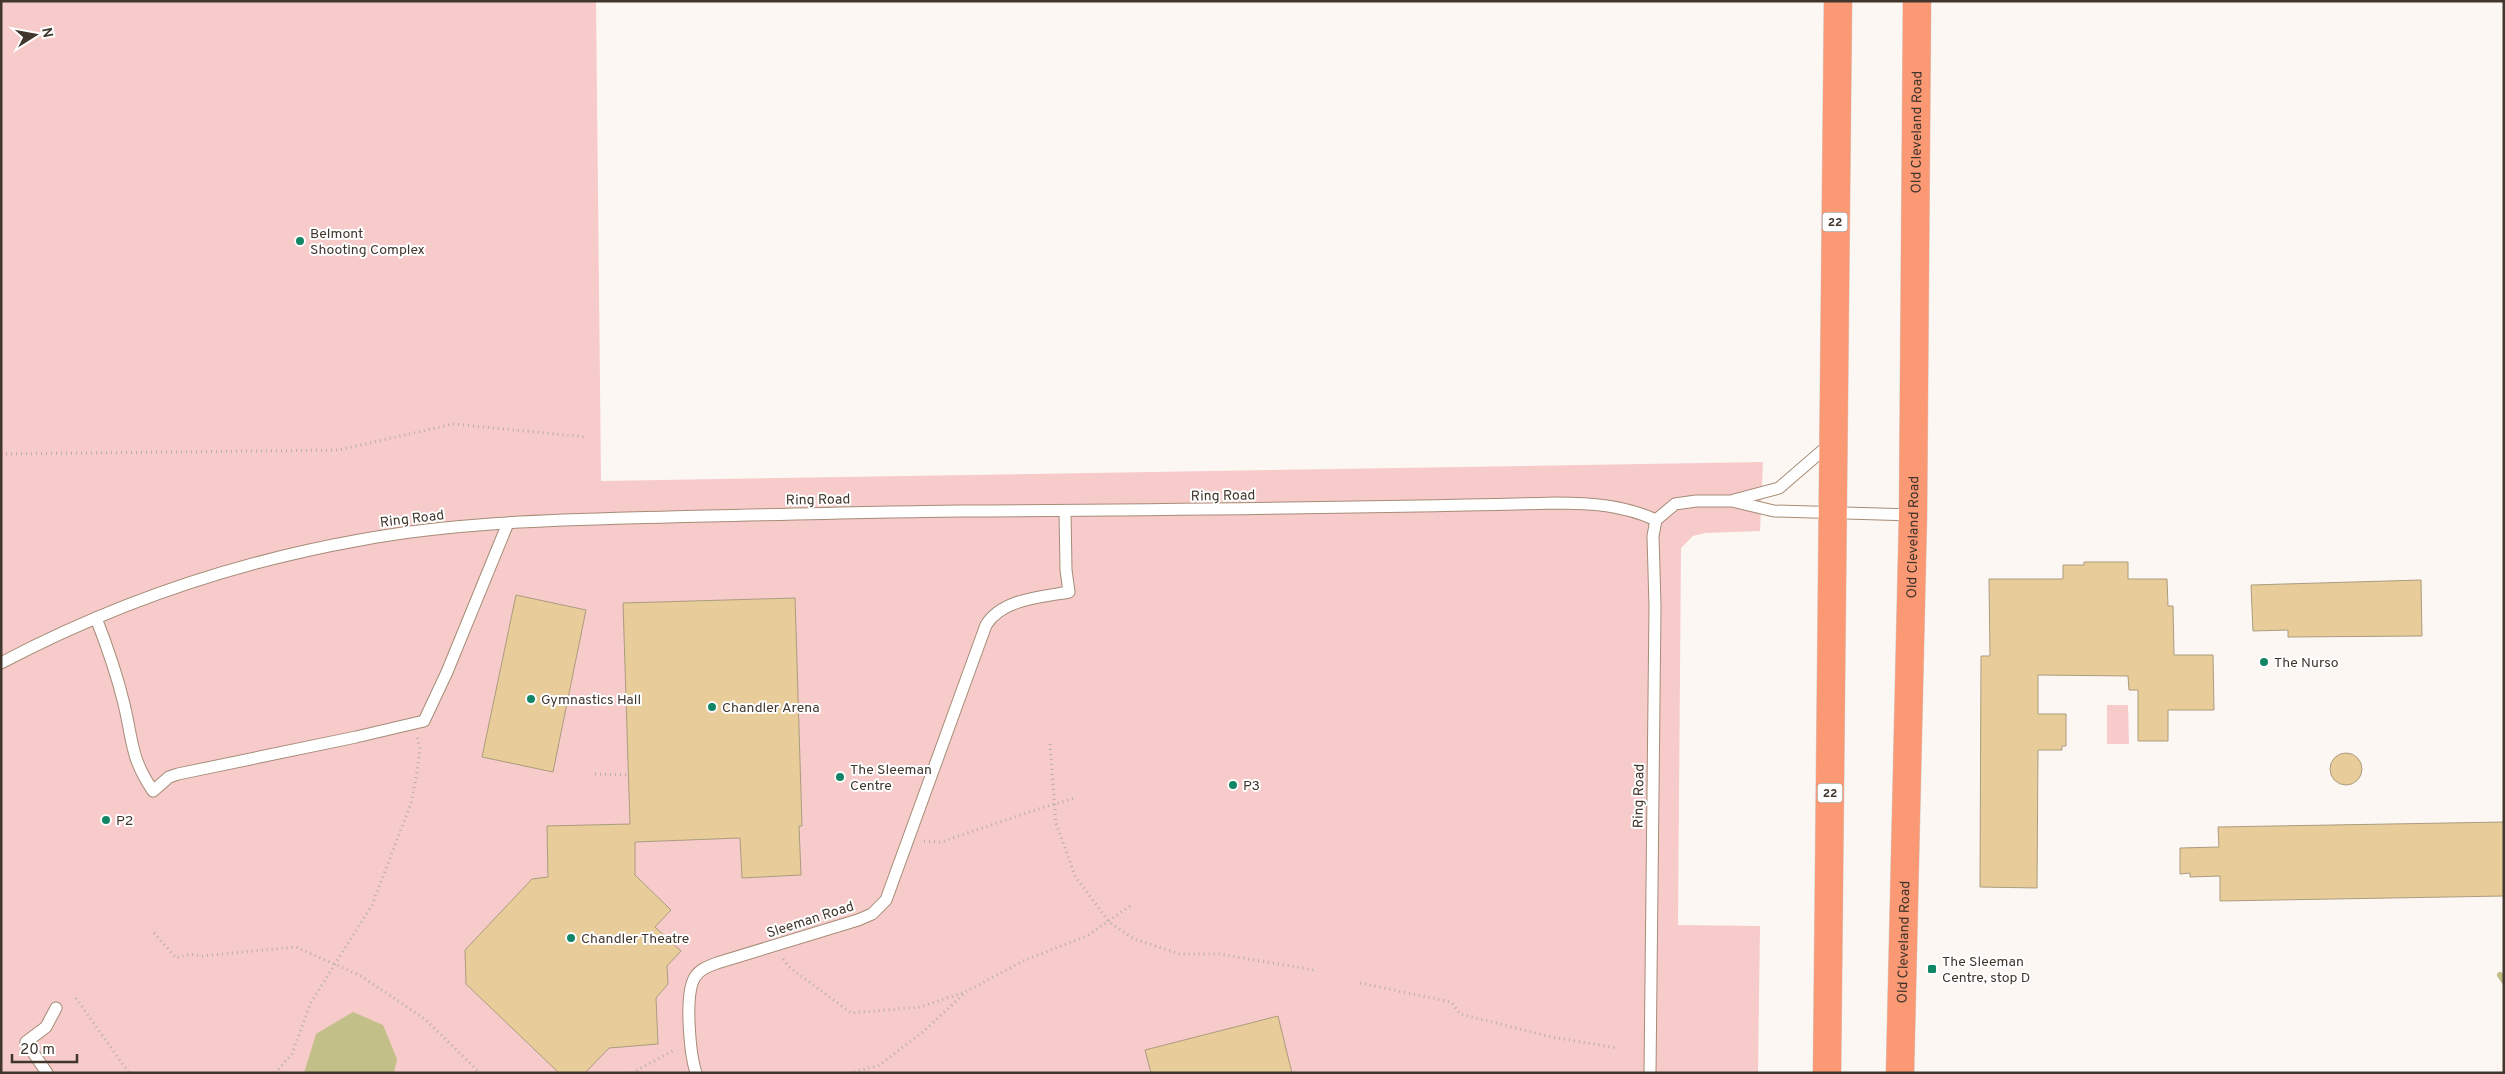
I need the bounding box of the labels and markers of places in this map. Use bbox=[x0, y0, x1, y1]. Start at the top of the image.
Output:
place label: Belmont Shooting Complex bbox=[310, 226, 425, 259]
marker: Belmont Shooting Complex bbox=[294, 235, 306, 247]
place label: The Nurso bbox=[2274, 655, 2339, 672]
marker: The Nurso bbox=[2258, 656, 2270, 668]
place label: Gymnastics Hall bbox=[541, 692, 641, 709]
marker: Gymnastics Hall bbox=[525, 693, 537, 705]
place label: Chandler Arena bbox=[722, 700, 820, 717]
marker: Chandler Arena bbox=[706, 701, 718, 713]
place label: The Sleeman Centre bbox=[850, 762, 932, 795]
marker: The Sleeman Centre bbox=[834, 771, 846, 783]
place label: P3 bbox=[1243, 778, 1260, 795]
marker: P3 bbox=[1227, 779, 1239, 791]
place label: P2 bbox=[116, 813, 133, 830]
marker: P2 bbox=[100, 814, 112, 826]
place label: Chandler Theatre bbox=[581, 931, 689, 948]
marker: Chandler Theatre bbox=[565, 932, 577, 944]
place label: The Sleeman Centre, stop D bbox=[1942, 954, 2030, 987]
marker: The Sleeman Centre, stop D bbox=[1926, 963, 1938, 975]

